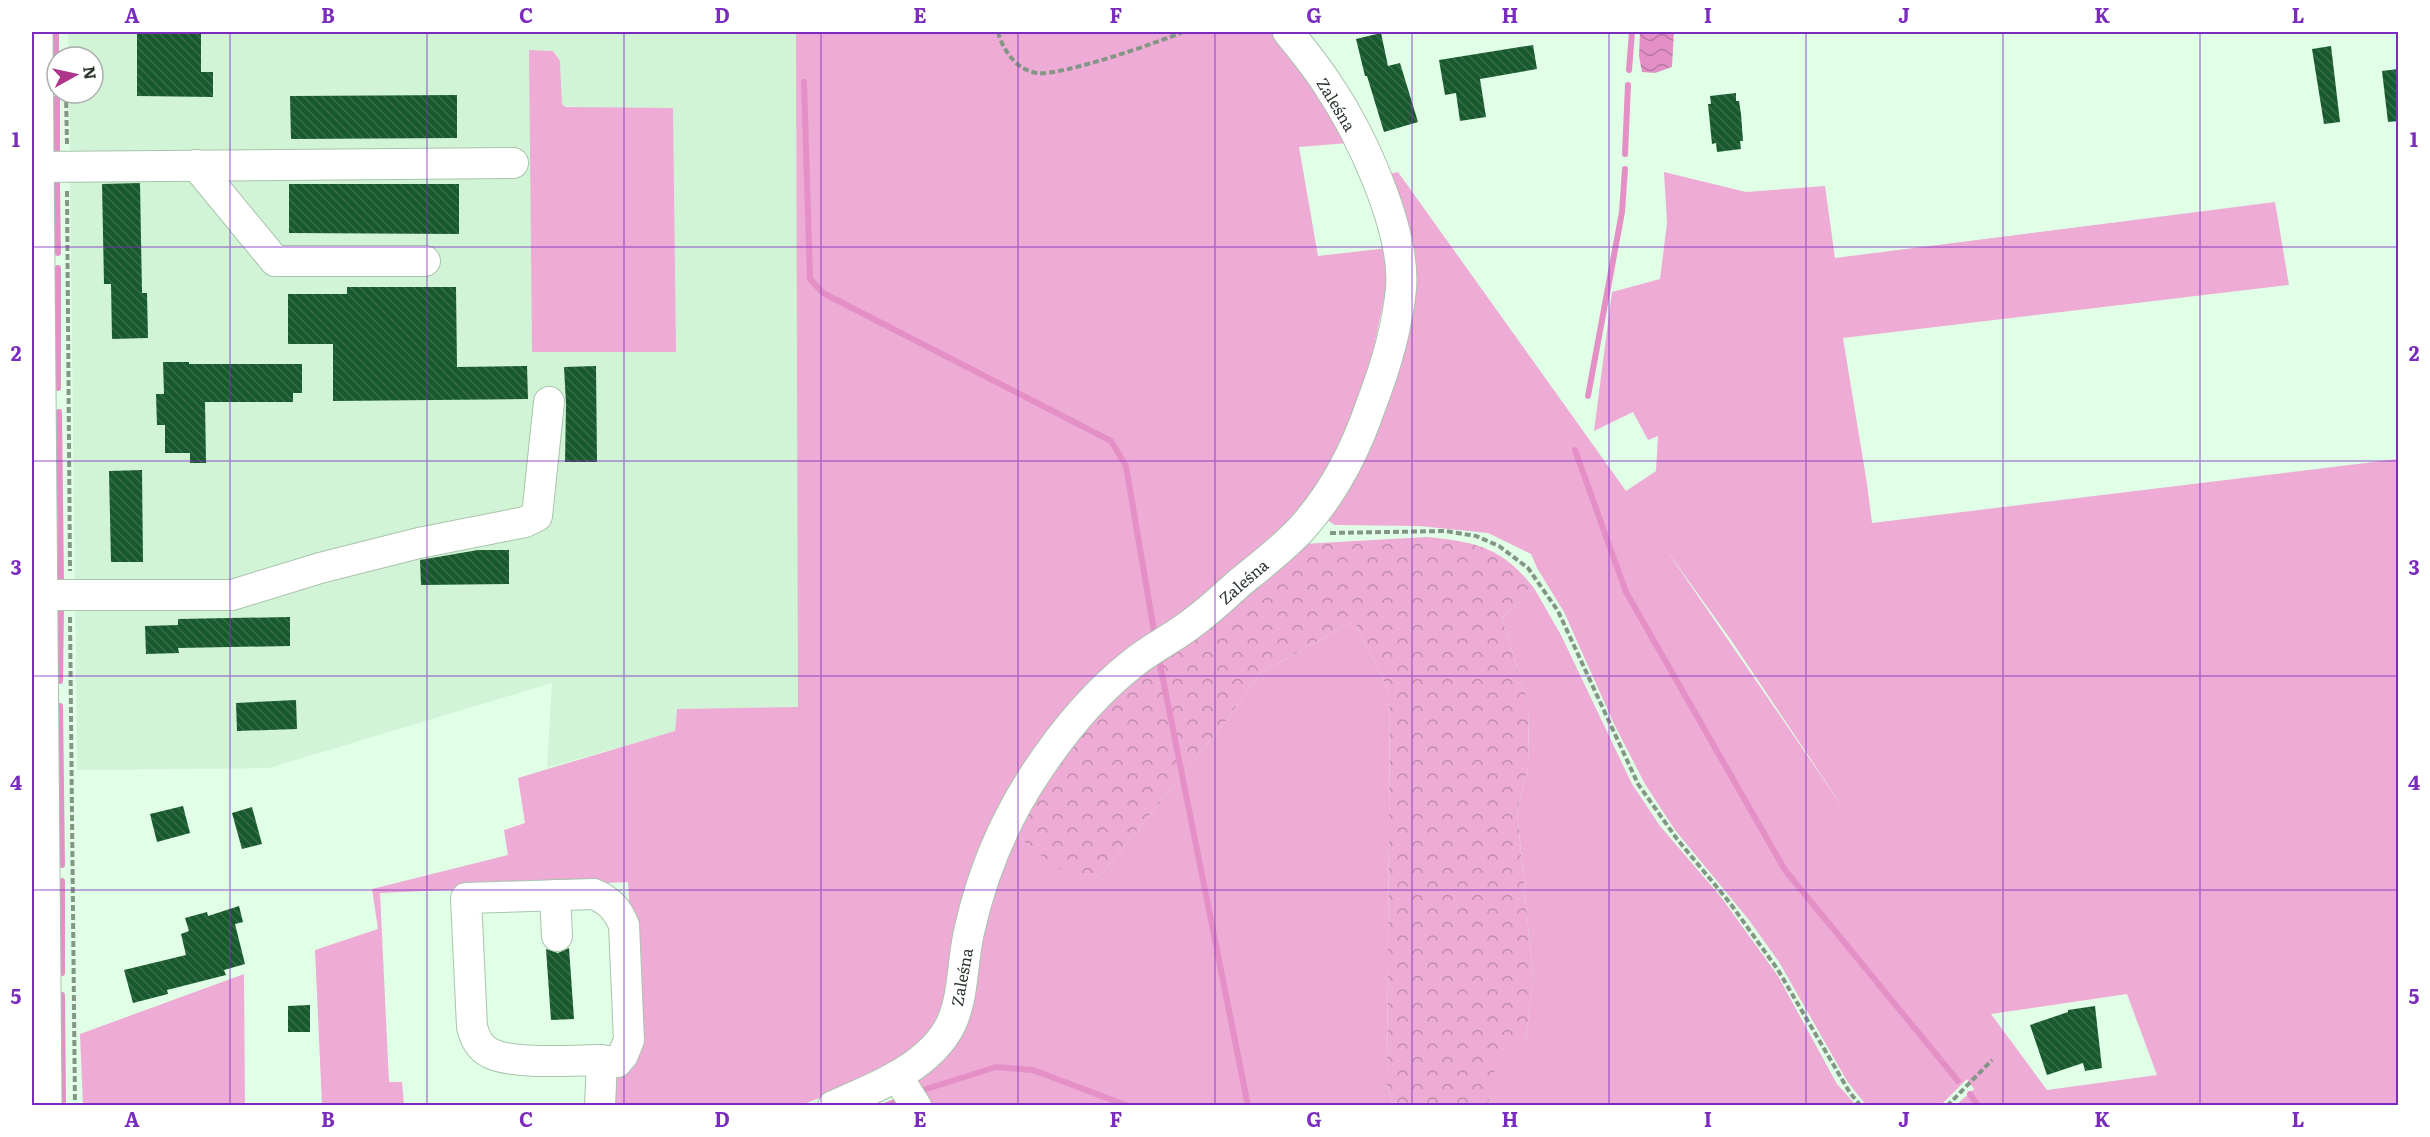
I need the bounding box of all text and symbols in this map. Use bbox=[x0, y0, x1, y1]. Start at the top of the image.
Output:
text: A bbox=[124, 0, 140, 29]
text: B bbox=[321, 0, 335, 29]
text: C bbox=[519, 0, 533, 29]
text: D bbox=[714, 0, 730, 29]
text: E bbox=[913, 0, 927, 29]
text: F bbox=[1110, 0, 1123, 29]
text: G bbox=[1306, 0, 1322, 29]
text: H bbox=[1502, 0, 1518, 29]
text: I bbox=[1704, 0, 1712, 29]
text: J bbox=[1898, 0, 1910, 29]
text: K bbox=[2094, 0, 2110, 29]
text: L bbox=[2292, 0, 2305, 29]
north arrow bbox=[45, 45, 105, 105]
text: N bbox=[78, 64, 104, 81]
street label: Zaleśna bbox=[1312, 73, 1363, 136]
text: 1 bbox=[12, 123, 20, 153]
text: 1 bbox=[2410, 123, 2418, 153]
text: 2 bbox=[11, 337, 22, 367]
text: 2 bbox=[2409, 337, 2420, 367]
text: 3 bbox=[10, 551, 22, 581]
text: 3 bbox=[2408, 551, 2420, 581]
street label: Zaleśna bbox=[1213, 552, 1273, 609]
text: 4 bbox=[10, 766, 22, 796]
text: 4 bbox=[2408, 766, 2420, 796]
street label: Zaleśna bbox=[944, 946, 978, 1008]
text: 5 bbox=[11, 980, 22, 1010]
text: 5 bbox=[2409, 980, 2420, 1010]
text: A bbox=[124, 1103, 140, 1133]
text: B bbox=[321, 1103, 335, 1133]
text: C bbox=[519, 1103, 533, 1133]
text: D bbox=[714, 1103, 730, 1133]
text: E bbox=[913, 1103, 927, 1133]
text: F bbox=[1110, 1103, 1123, 1133]
text: G bbox=[1306, 1103, 1322, 1133]
text: H bbox=[1502, 1103, 1518, 1133]
text: I bbox=[1704, 1103, 1712, 1133]
text: J bbox=[1898, 1103, 1910, 1133]
text: K bbox=[2094, 1103, 2110, 1133]
text: L bbox=[2292, 1103, 2305, 1133]

